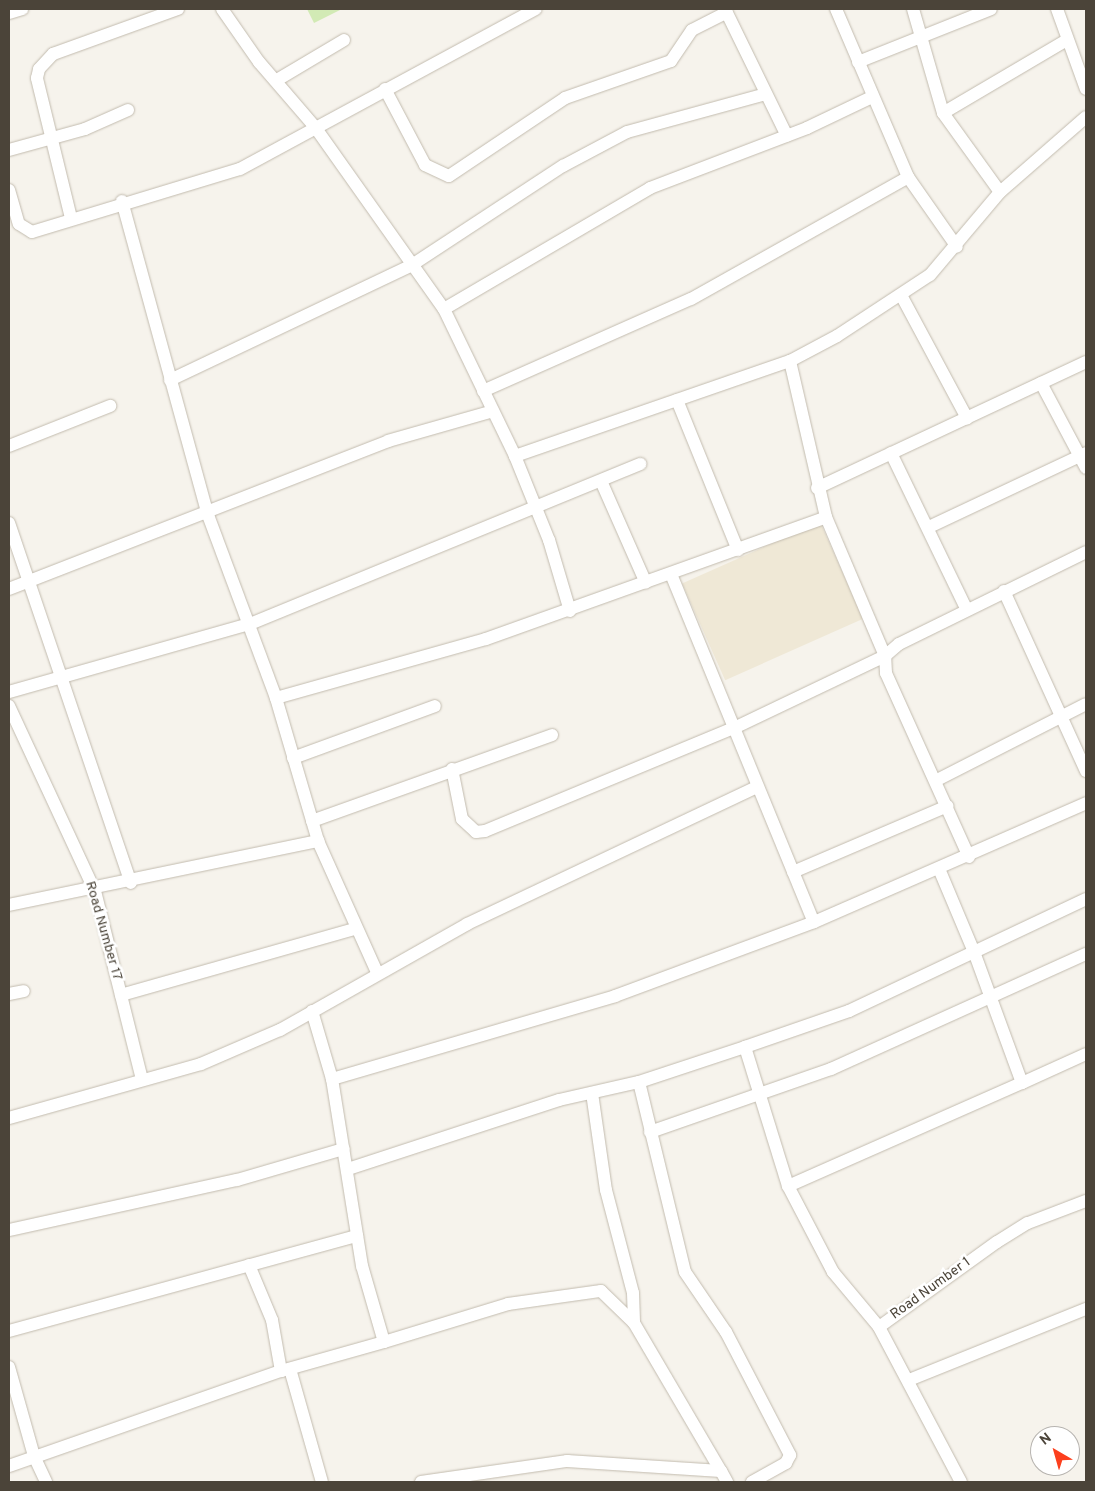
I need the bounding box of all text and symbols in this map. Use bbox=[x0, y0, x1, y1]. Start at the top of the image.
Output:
street label: Road Number 17 bbox=[81, 879, 125, 983]
street label: Road Number 1 bbox=[888, 1254, 974, 1324]
north arrow bbox=[1030, 1426, 1080, 1476]
text: N bbox=[1037, 1430, 1055, 1449]

